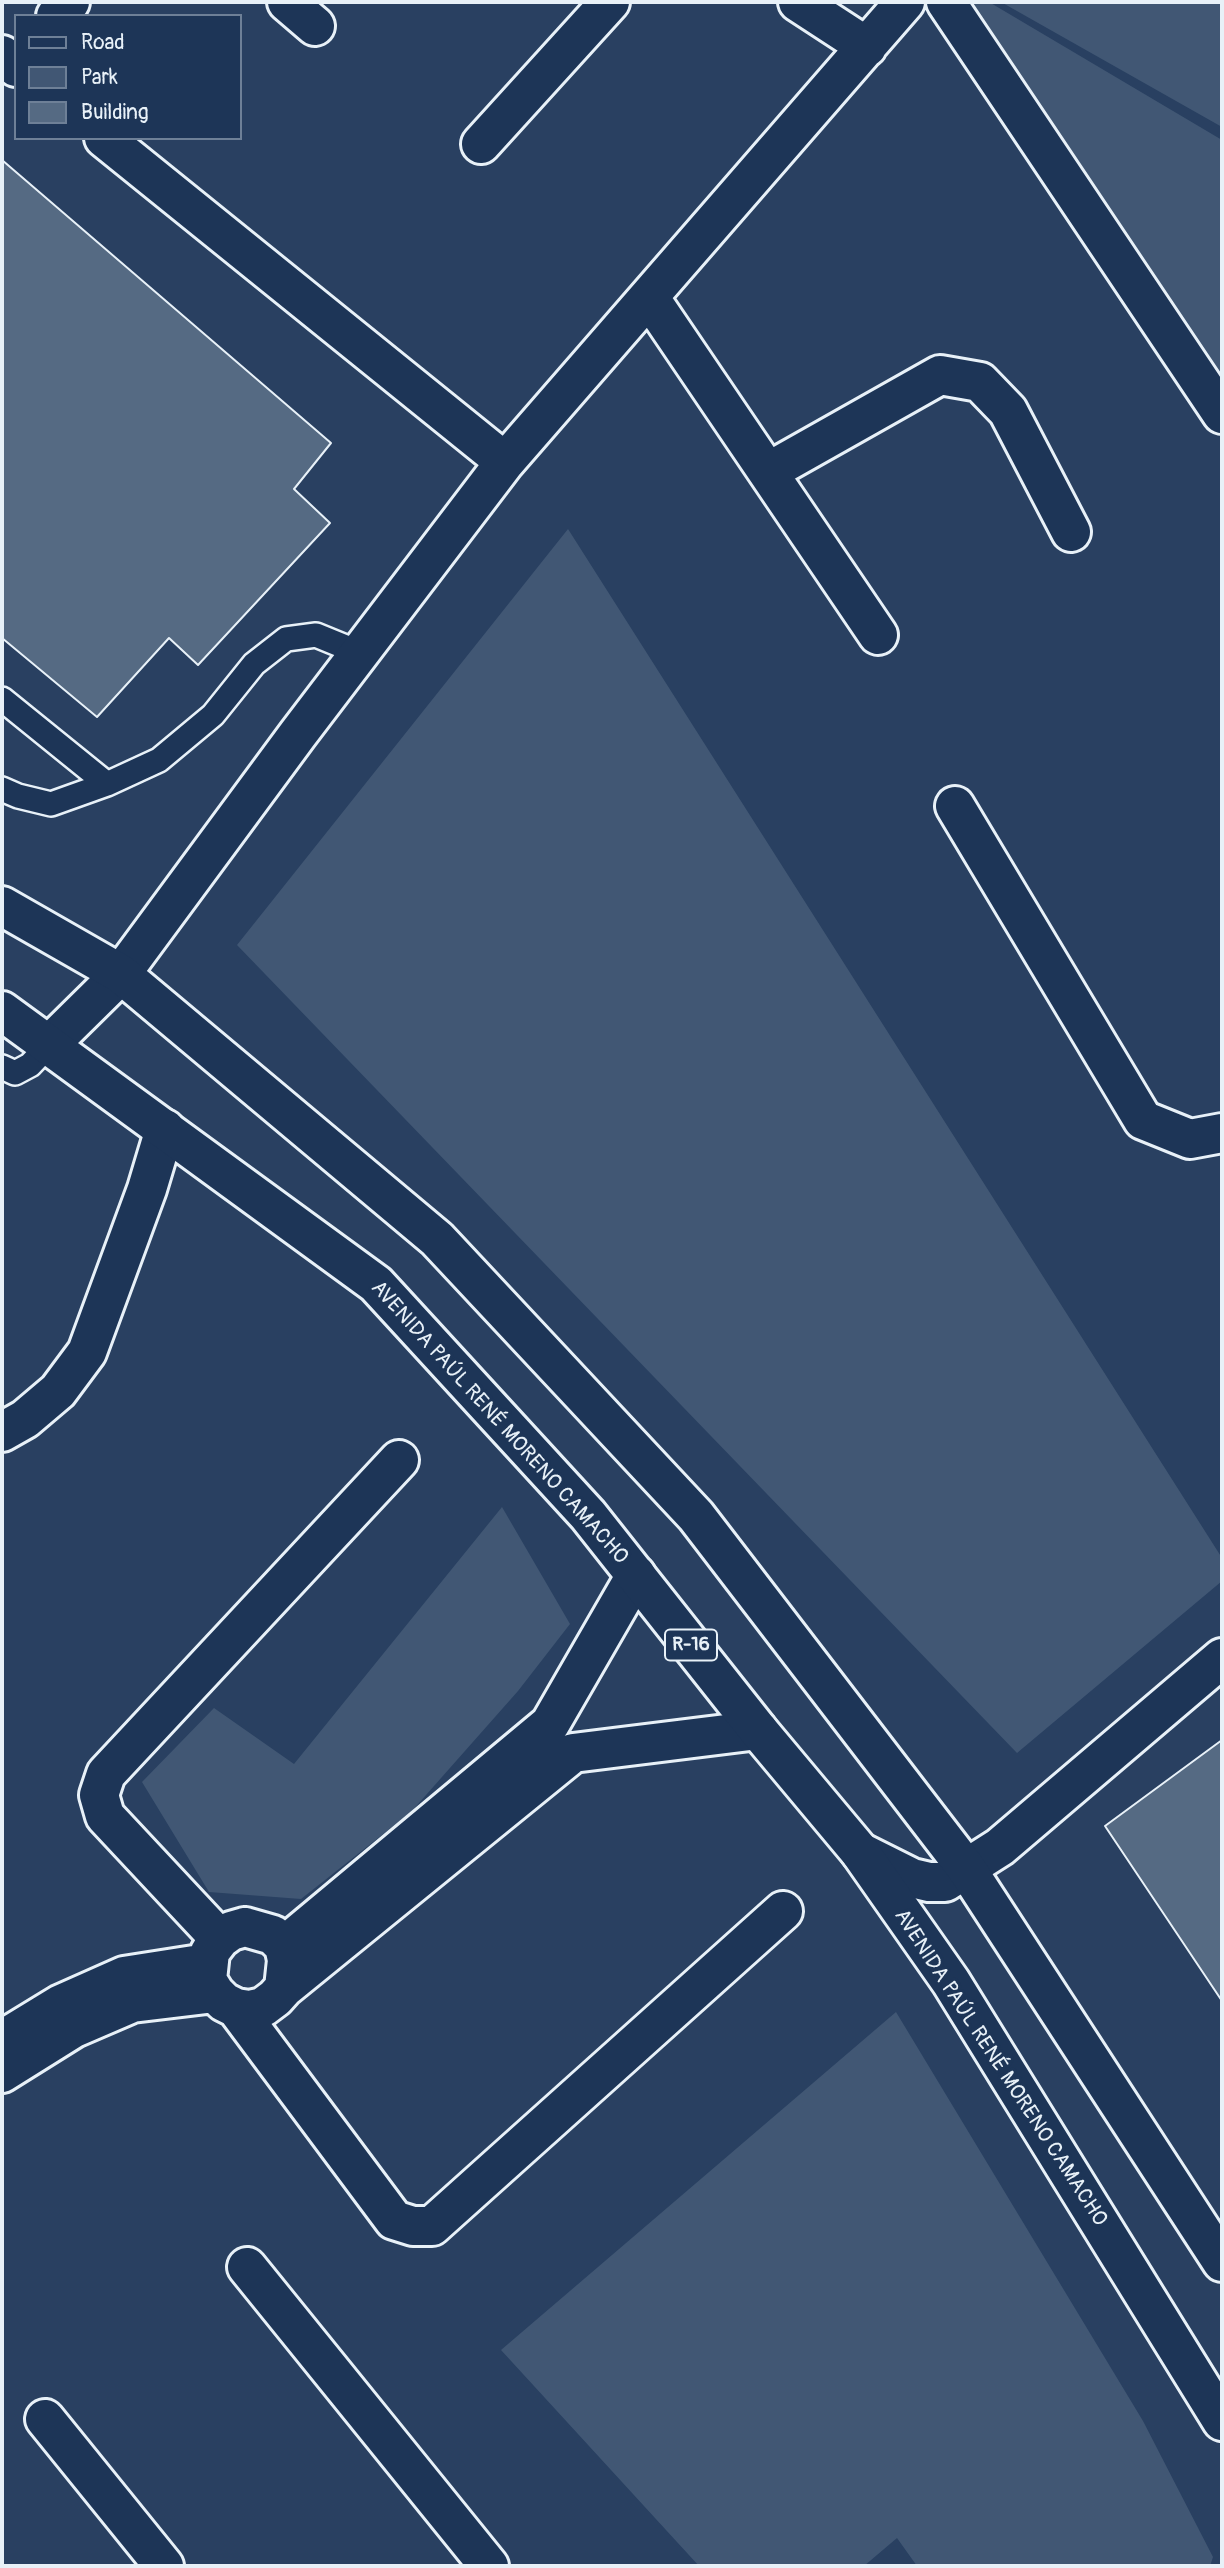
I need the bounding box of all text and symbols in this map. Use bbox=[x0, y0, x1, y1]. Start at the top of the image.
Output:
legend bbox=[14, 14, 242, 140]
text: Road bbox=[81, 29, 125, 56]
text: Park bbox=[81, 64, 118, 91]
text: Building bbox=[81, 99, 148, 126]
street label: AVENIDA PAÚL RENÉ MORENO CAMACHO bbox=[365, 1276, 633, 1570]
road number: R-16 bbox=[665, 1630, 717, 1660]
street label: AVENIDA PAÚL RENÉ MORENO CAMACHO bbox=[888, 1905, 1112, 2231]

